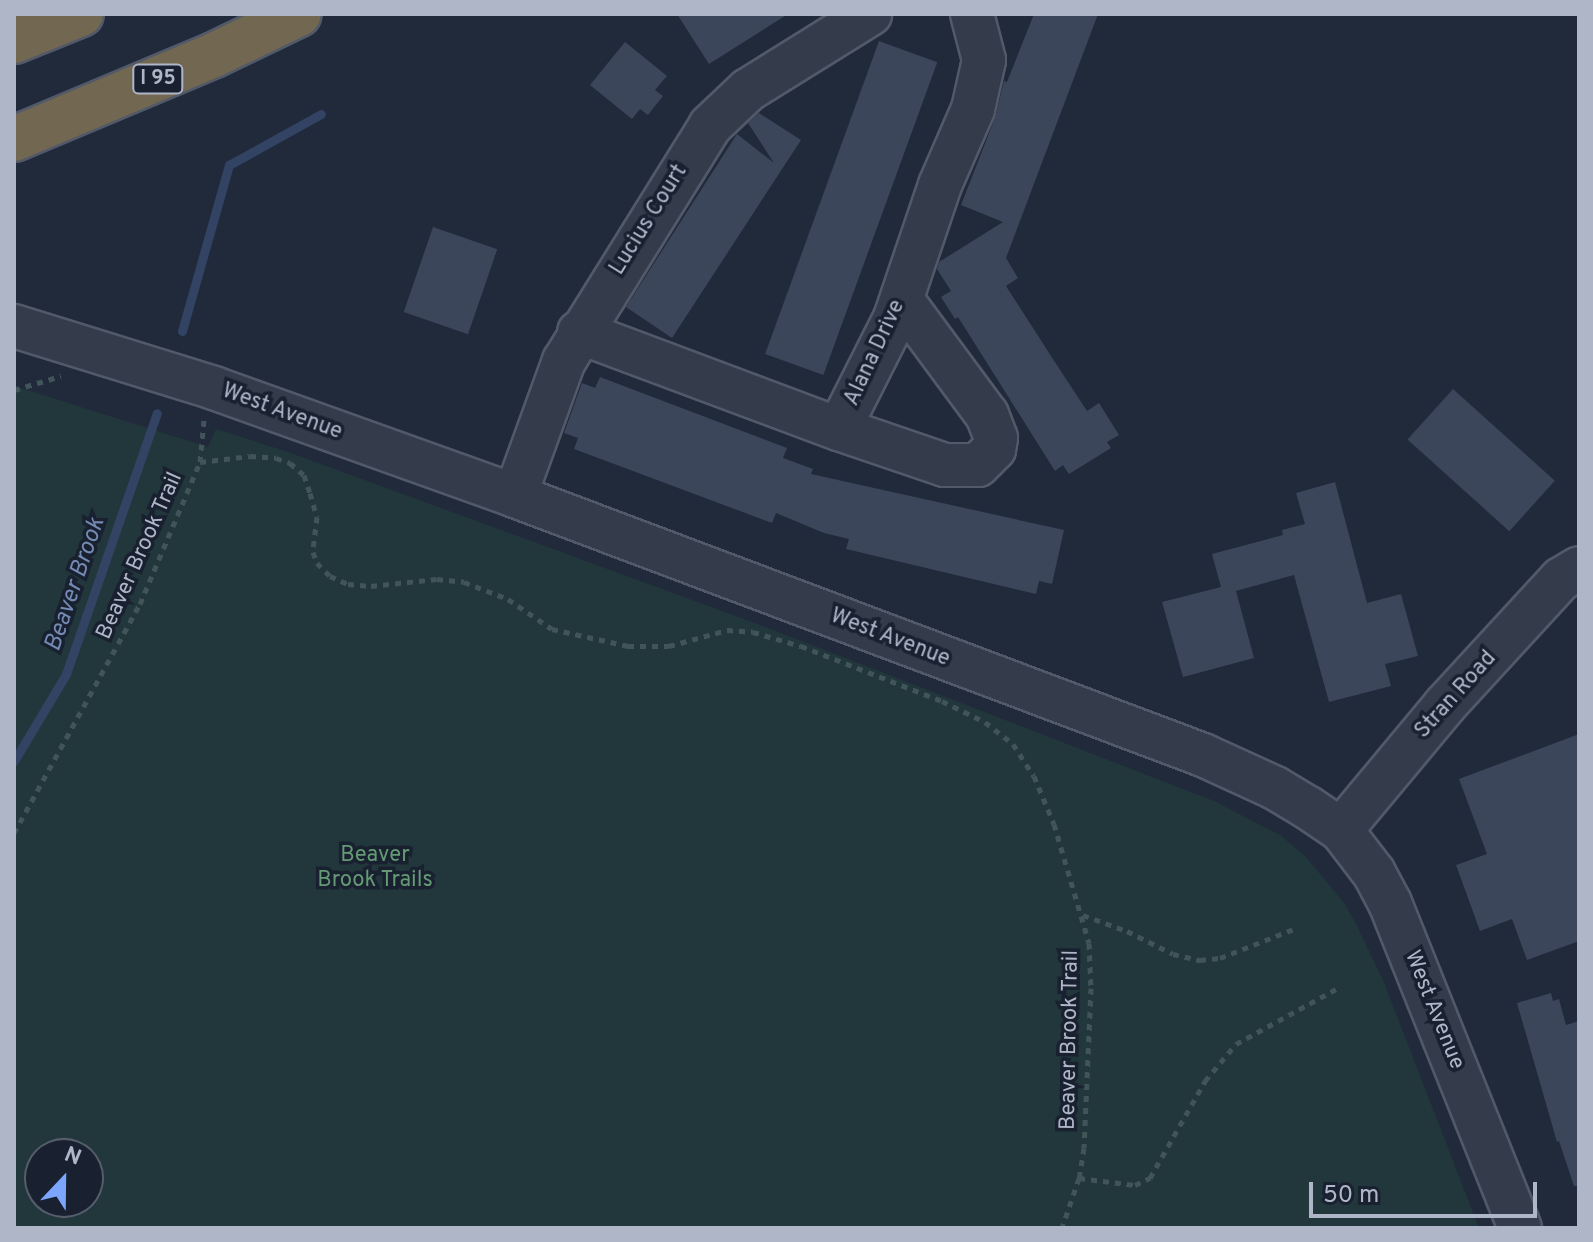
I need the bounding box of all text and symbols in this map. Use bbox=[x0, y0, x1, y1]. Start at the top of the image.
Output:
road number: I 95 bbox=[132, 63, 184, 95]
street label: Lucius Court bbox=[605, 160, 693, 280]
street label: Alana Drive bbox=[839, 296, 911, 410]
street label: West Avenue bbox=[218, 378, 346, 446]
street label: Beaver Brook Trail bbox=[91, 468, 189, 644]
water label: Beaver Brook bbox=[40, 514, 112, 656]
street label: West Avenue bbox=[826, 603, 954, 673]
street label: Stran Road bbox=[1410, 646, 1502, 744]
park label: Beaver Brook Trails bbox=[317, 842, 433, 894]
street label: West Avenue bbox=[1398, 946, 1470, 1074]
street label: Beaver Brook Trail bbox=[1055, 949, 1085, 1131]
north arrow bbox=[24, 1138, 104, 1218]
text: N bbox=[60, 1142, 85, 1173]
scale bar bbox=[1313, 1166, 1541, 1216]
text: 50 m bbox=[1323, 1181, 1379, 1211]

